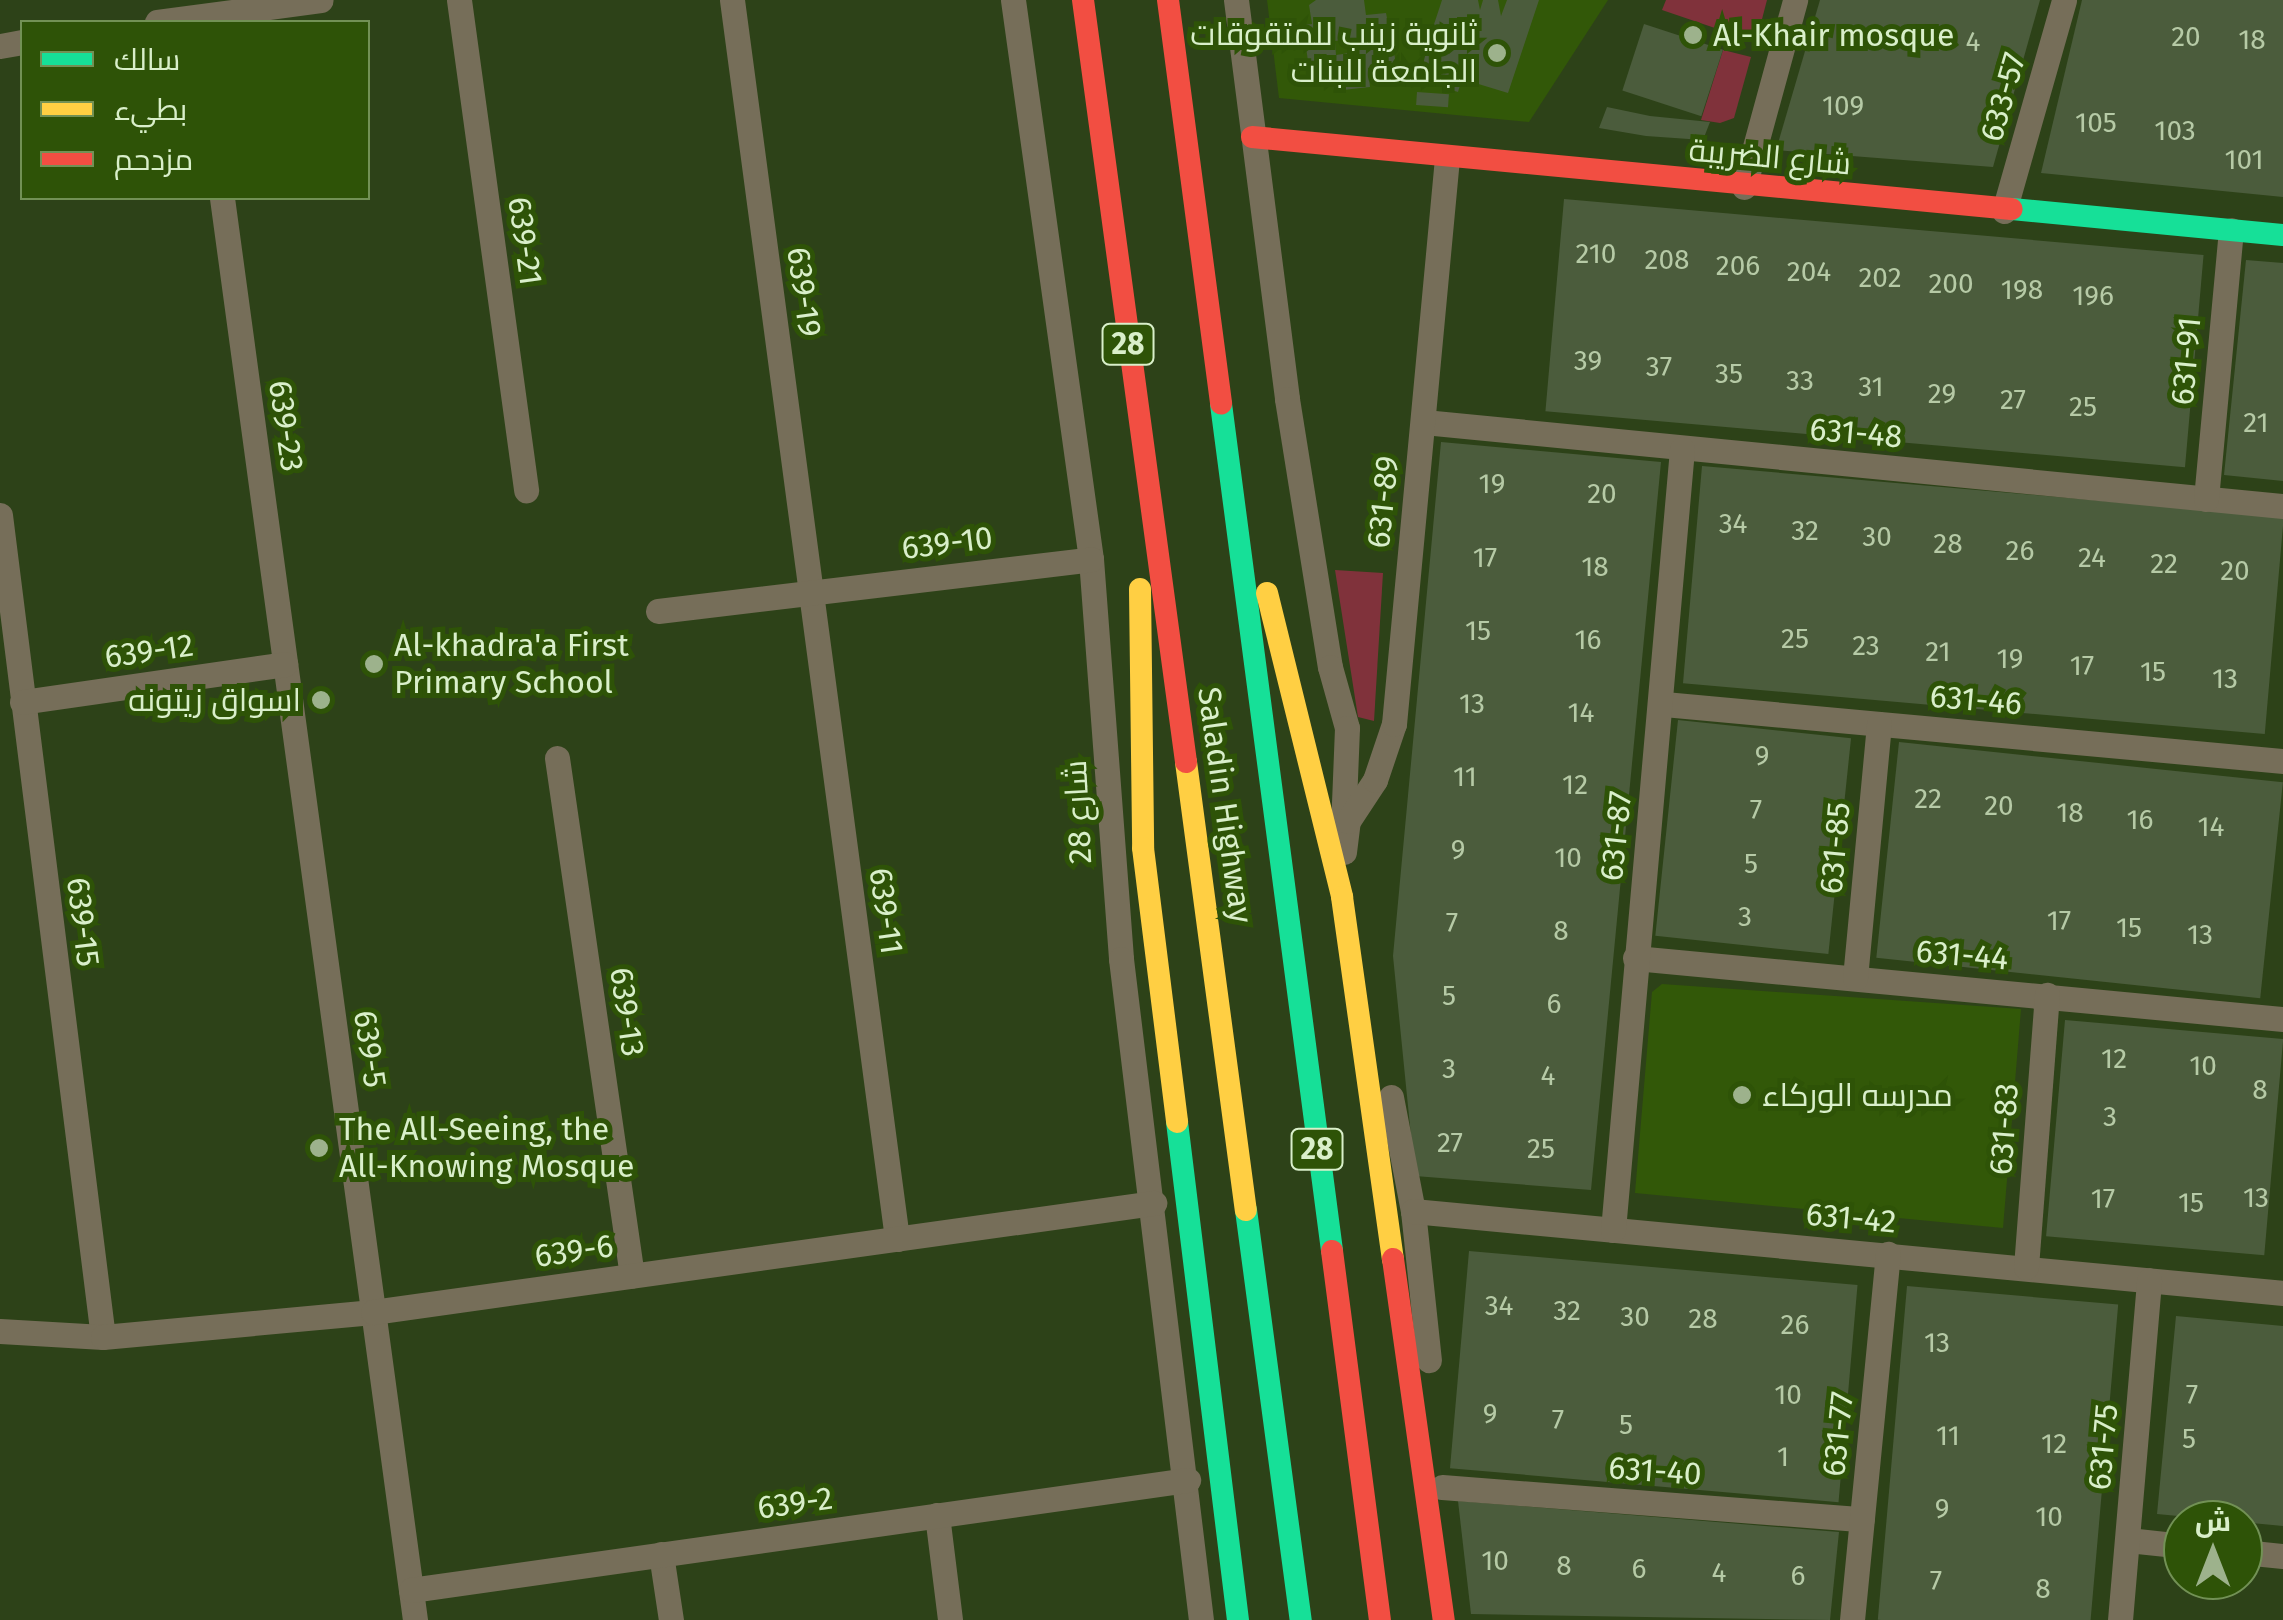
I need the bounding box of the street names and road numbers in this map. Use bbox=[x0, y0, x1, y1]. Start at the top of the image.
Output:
street label: 633-57 bbox=[1972, 48, 2034, 146]
street label: شارع الضريبة bbox=[1687, 131, 1853, 183]
street label: 639-21 bbox=[500, 194, 550, 288]
street label: 639-19 bbox=[779, 245, 829, 339]
street label: 631-91 bbox=[2163, 315, 2209, 407]
road number: 28 bbox=[1100, 319, 1156, 369]
street label: 639-23 bbox=[261, 378, 311, 474]
street label: 631-48 bbox=[1808, 410, 1904, 456]
street label: 631-89 bbox=[1359, 454, 1407, 550]
street label: 639-10 bbox=[899, 518, 995, 568]
street label: 639-12 bbox=[102, 626, 196, 676]
street label: 631-46 bbox=[1928, 677, 2024, 723]
street label: Saladin Highway bbox=[1189, 685, 1261, 925]
street label: شارع 28 bbox=[1056, 759, 1100, 865]
street label: 631-87 bbox=[1592, 789, 1640, 883]
street label: 631-85 bbox=[1812, 800, 1858, 896]
street label: 639-11 bbox=[861, 865, 911, 957]
street label: 639-15 bbox=[58, 875, 108, 969]
street label: 631-44 bbox=[1914, 932, 2010, 978]
street label: 639-13 bbox=[602, 965, 652, 1059]
street label: 639-5 bbox=[346, 1008, 394, 1090]
street label: 631-83 bbox=[1982, 1082, 2026, 1176]
road number: 28 bbox=[1290, 1124, 1344, 1174]
street label: 631-42 bbox=[1804, 1195, 1898, 1241]
street label: 639-6 bbox=[532, 1226, 616, 1276]
street label: 631-77 bbox=[1814, 1390, 1862, 1478]
street label: 631-75 bbox=[2080, 1402, 2126, 1492]
street label: 631-40 bbox=[1607, 1449, 1703, 1493]
street label: 639-2 bbox=[755, 1479, 835, 1527]

